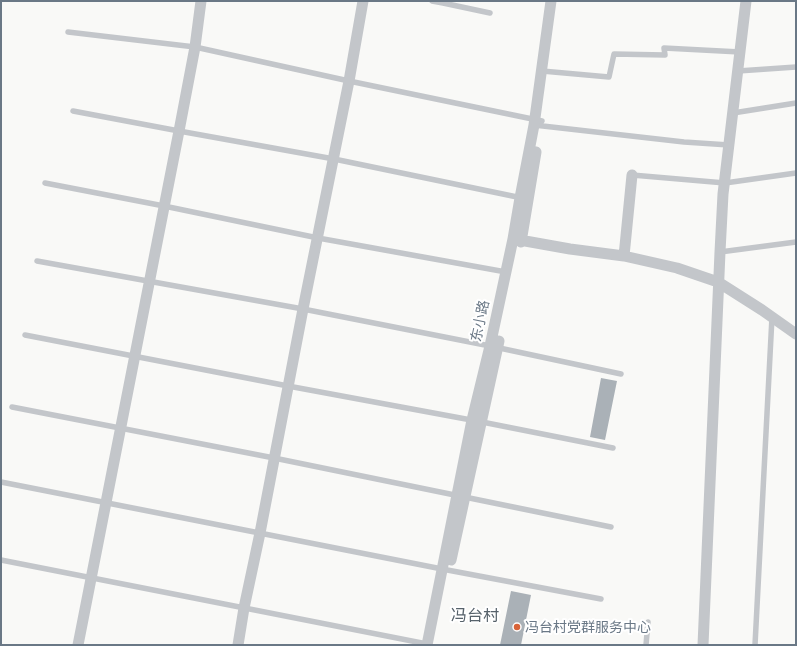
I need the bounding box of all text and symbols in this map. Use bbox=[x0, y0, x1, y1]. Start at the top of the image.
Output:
street label: 东小路 bbox=[467, 299, 493, 343]
district label: 冯台村 bbox=[451, 606, 499, 626]
place label: 冯台村党群服务中心 bbox=[525, 619, 651, 635]
marker: 冯台村党群服务中心 bbox=[512, 622, 522, 632]

